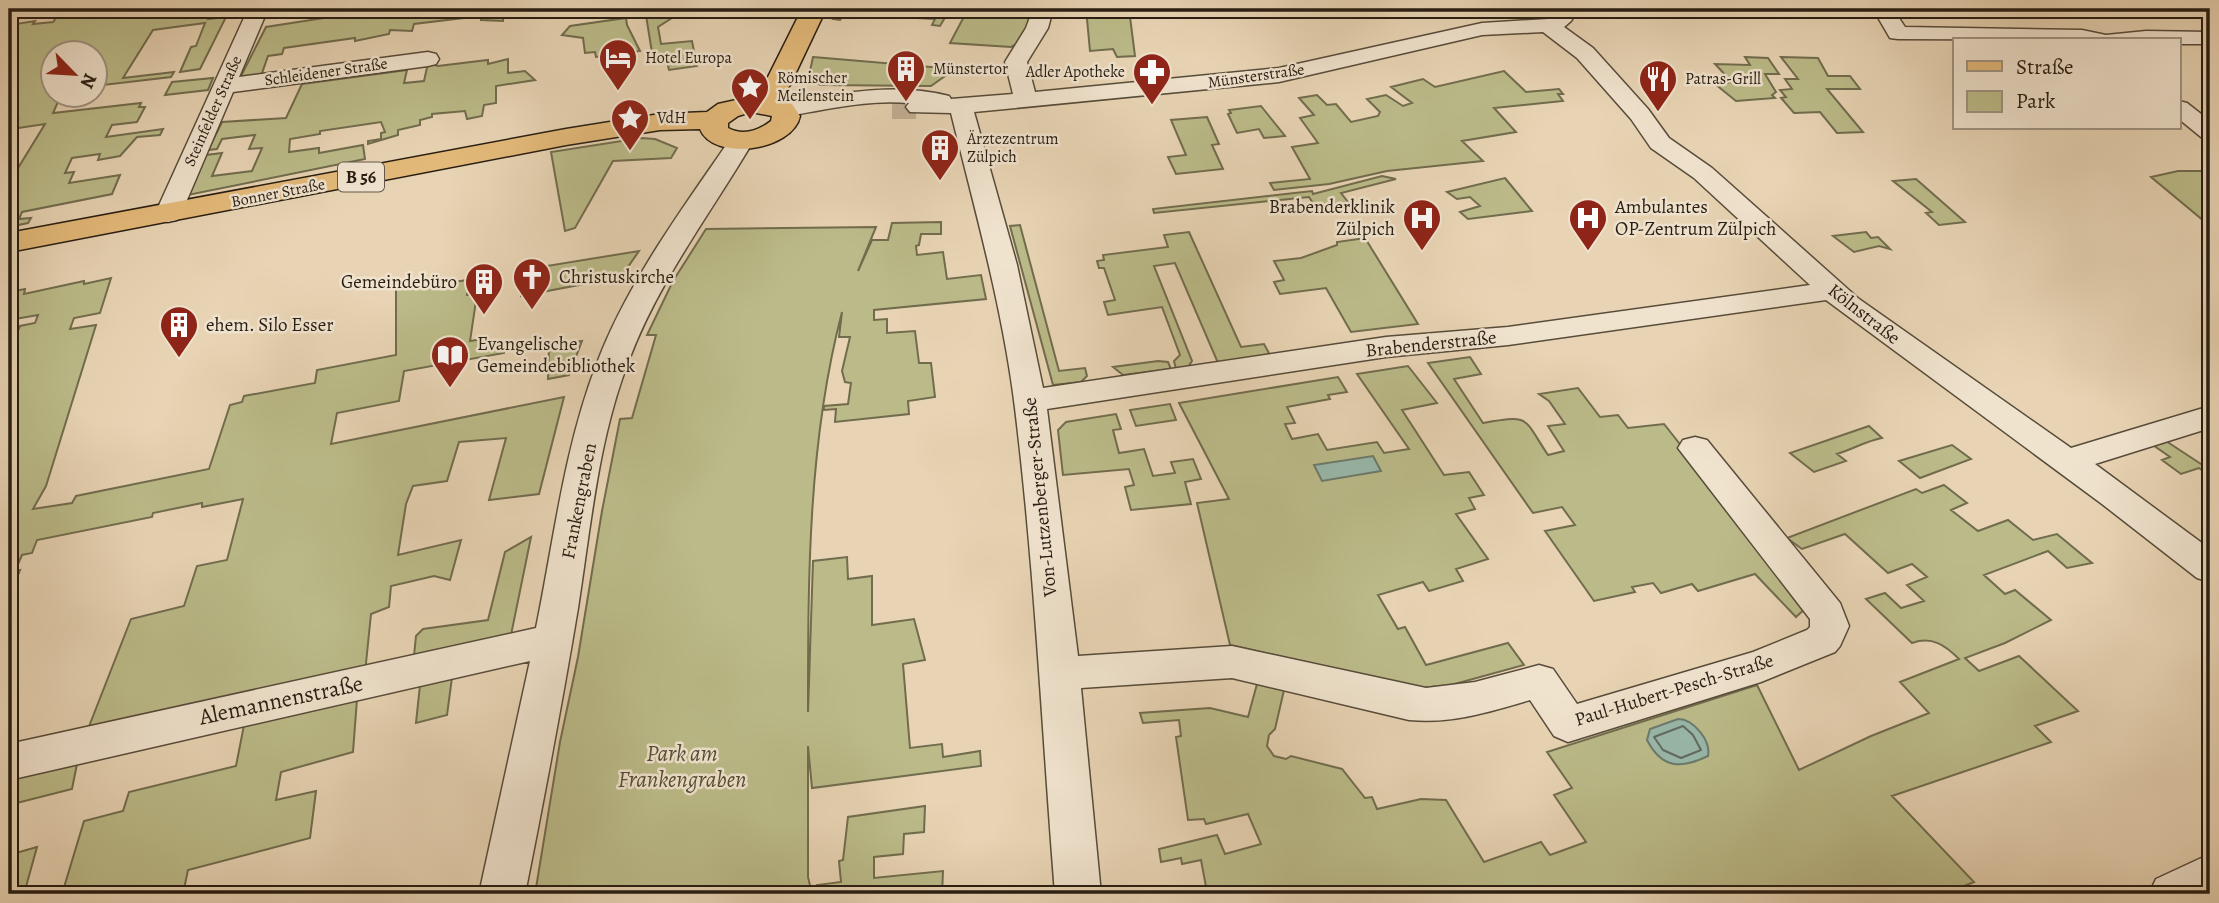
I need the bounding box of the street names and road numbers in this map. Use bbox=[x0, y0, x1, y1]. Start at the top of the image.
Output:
street label: Steinfelder Straße bbox=[179, 52, 247, 170]
street label: Schleidener Straße bbox=[263, 52, 389, 92]
street label: Münsterstraße bbox=[1206, 58, 1306, 94]
road number: B 56 bbox=[338, 162, 384, 192]
street label: Bonner Straße bbox=[229, 173, 327, 213]
street label: Kölnstraße bbox=[1822, 277, 1906, 351]
street label: Brabenderstraße bbox=[1364, 324, 1498, 364]
street label: Von-Lutzenberger-Straße bbox=[1017, 396, 1063, 599]
street label: Frankengraben bbox=[555, 441, 603, 561]
street label: Paul-Hubert-Pesch-Straße bbox=[1571, 647, 1777, 733]
street label: Alemannenstraße bbox=[195, 667, 366, 733]

